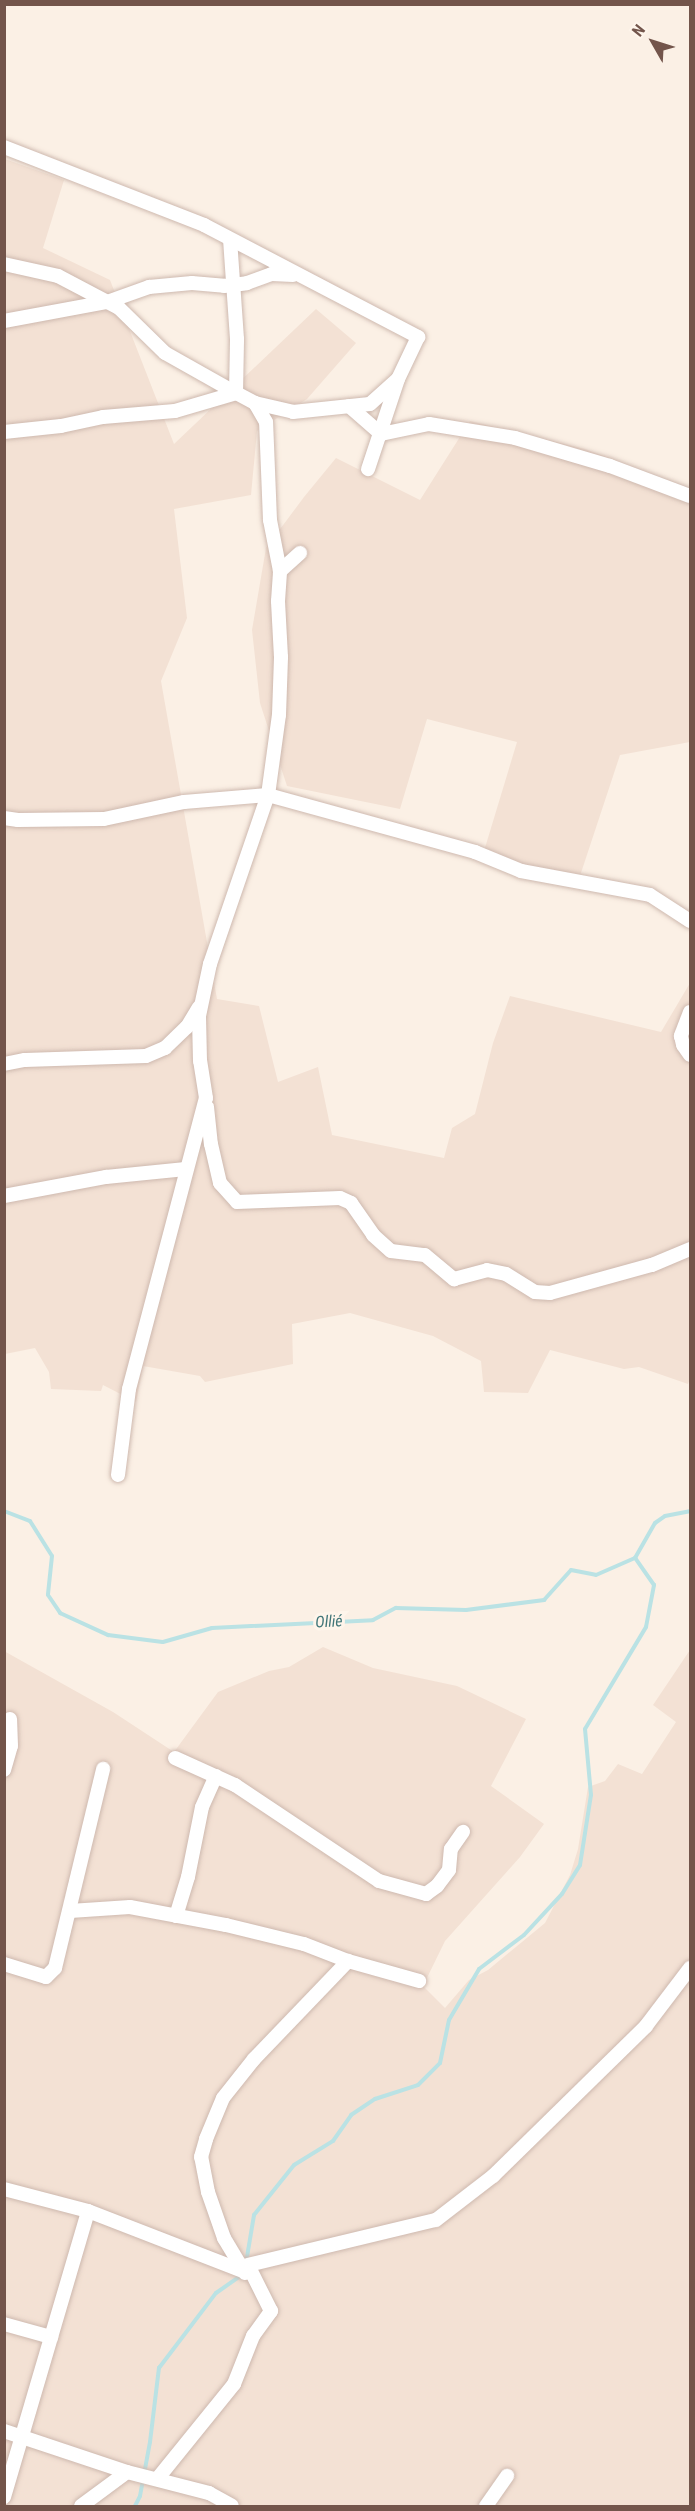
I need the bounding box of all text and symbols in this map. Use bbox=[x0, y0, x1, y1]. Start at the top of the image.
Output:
north arrow bbox=[623, 12, 683, 72]
text: N bbox=[628, 21, 649, 40]
water label: Ollié bbox=[315, 1612, 343, 1632]

